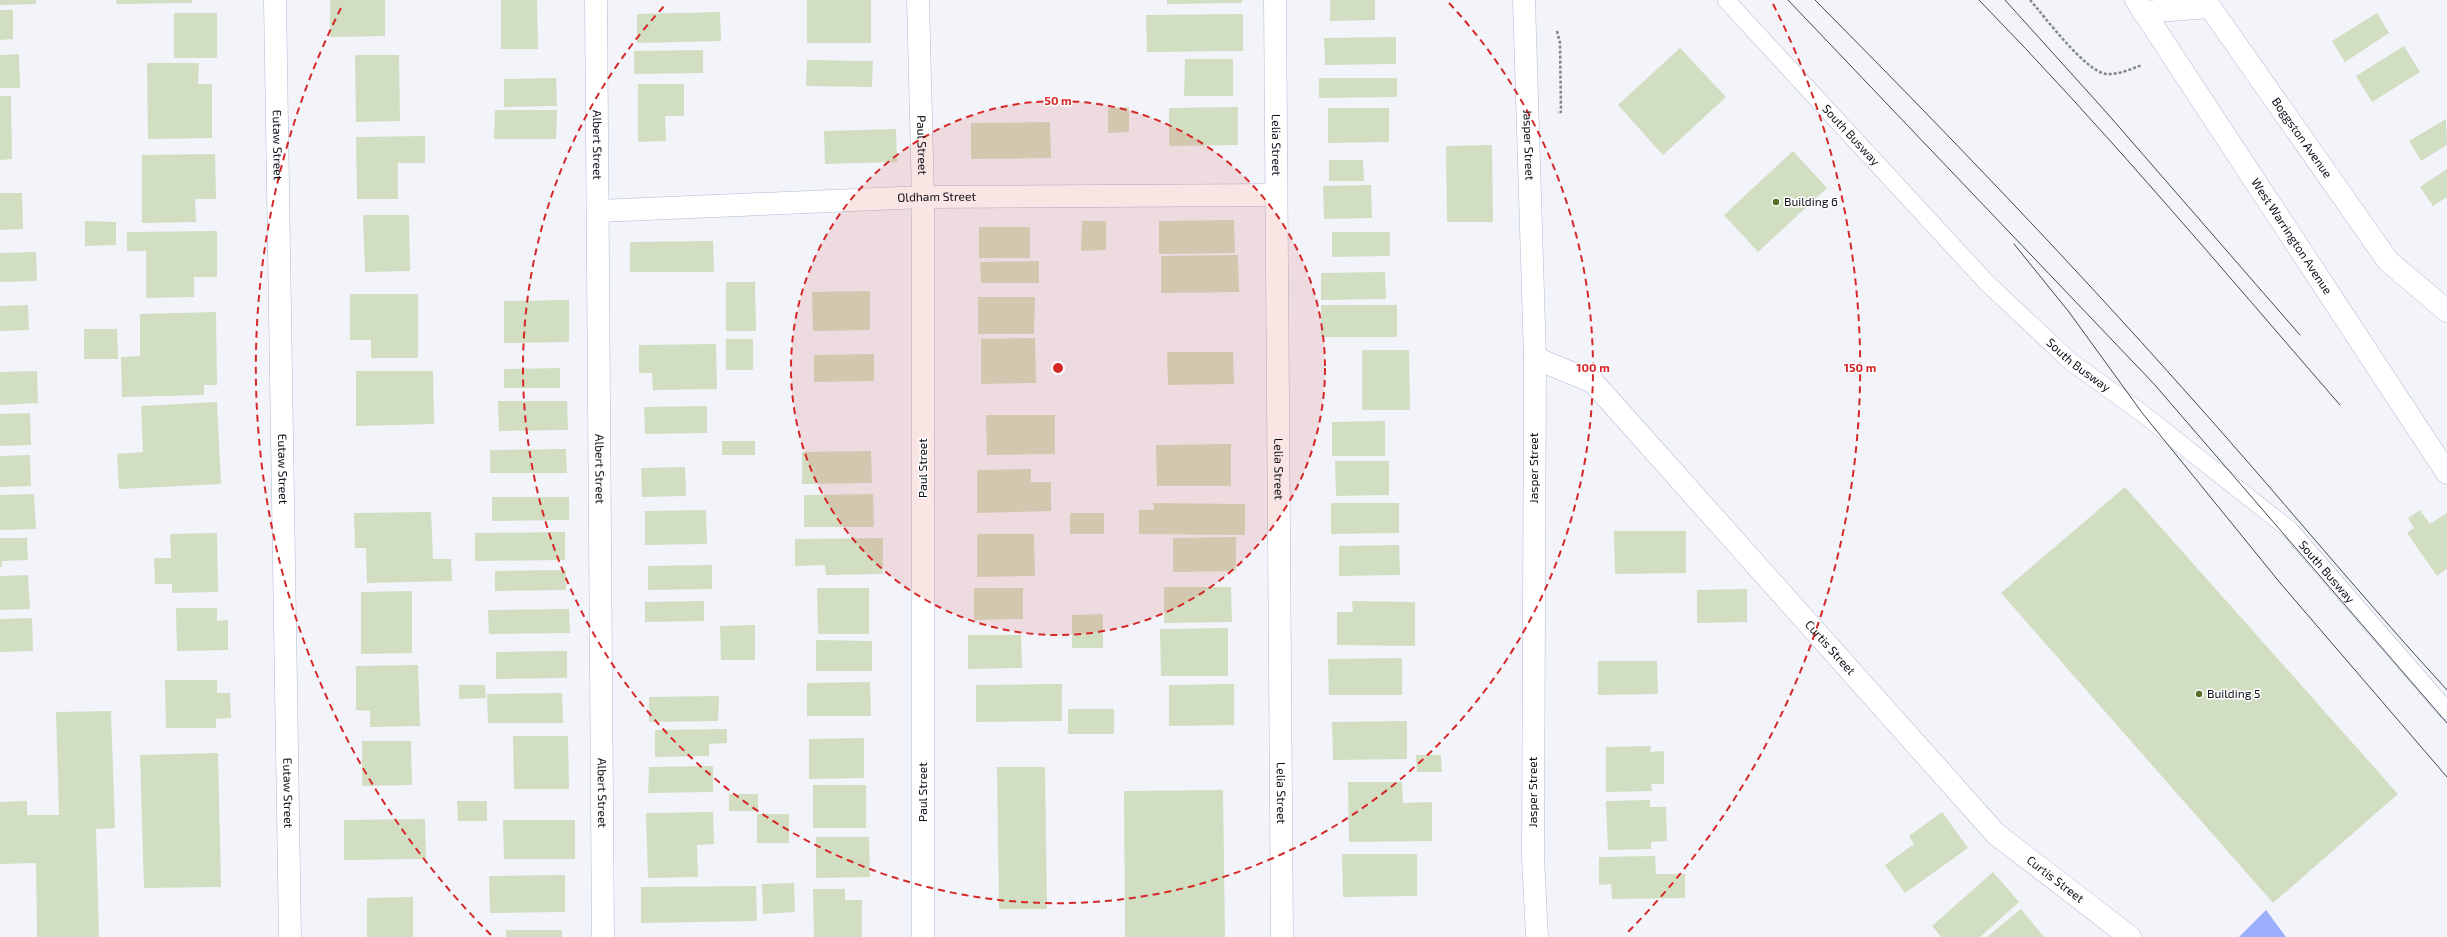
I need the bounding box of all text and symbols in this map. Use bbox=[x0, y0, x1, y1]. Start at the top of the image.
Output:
text: 50 m bbox=[1044, 93, 1072, 107]
street label: Boggston Avenue bbox=[2270, 94, 2335, 180]
street label: South Busway bbox=[1820, 101, 1883, 168]
street label: Jasper Street bbox=[1521, 109, 1538, 181]
street label: Eutaw Street bbox=[271, 110, 286, 181]
street label: Albert Street bbox=[591, 110, 605, 180]
street label: Lelia Street bbox=[1270, 114, 1284, 176]
street label: Paul Street bbox=[915, 115, 930, 175]
street label: West Warrington Avenue bbox=[2249, 175, 2336, 297]
street label: Oldham Street bbox=[897, 189, 976, 204]
place label: Building 6 bbox=[1784, 194, 1838, 208]
marker: Building 6 bbox=[1771, 197, 1781, 207]
street label: South Busway bbox=[2044, 335, 2114, 394]
text: 100 m bbox=[1576, 360, 1610, 374]
text: 150 m bbox=[1844, 360, 1876, 374]
centre of rings bbox=[1051, 361, 1065, 375]
street label: Jasper Street bbox=[1526, 432, 1540, 503]
street label: Eutaw Street bbox=[276, 434, 291, 505]
street label: Albert Street bbox=[593, 434, 608, 504]
street label: Paul Street bbox=[915, 438, 929, 498]
street label: Lelia Street bbox=[1272, 438, 1287, 500]
street label: South Busway bbox=[2296, 537, 2358, 606]
street label: Curtis Street bbox=[1803, 617, 1859, 678]
place label: Building 5 bbox=[2207, 686, 2260, 700]
marker: Building 5 bbox=[2194, 689, 2204, 699]
street label: Jasper Street bbox=[1525, 756, 1539, 827]
street label: Eutaw Street bbox=[281, 758, 296, 829]
street label: Albert Street bbox=[596, 758, 610, 828]
street label: Paul Street bbox=[915, 762, 929, 822]
street label: Lelia Street bbox=[1275, 762, 1289, 824]
street label: Curtis Street bbox=[2024, 852, 2087, 905]

